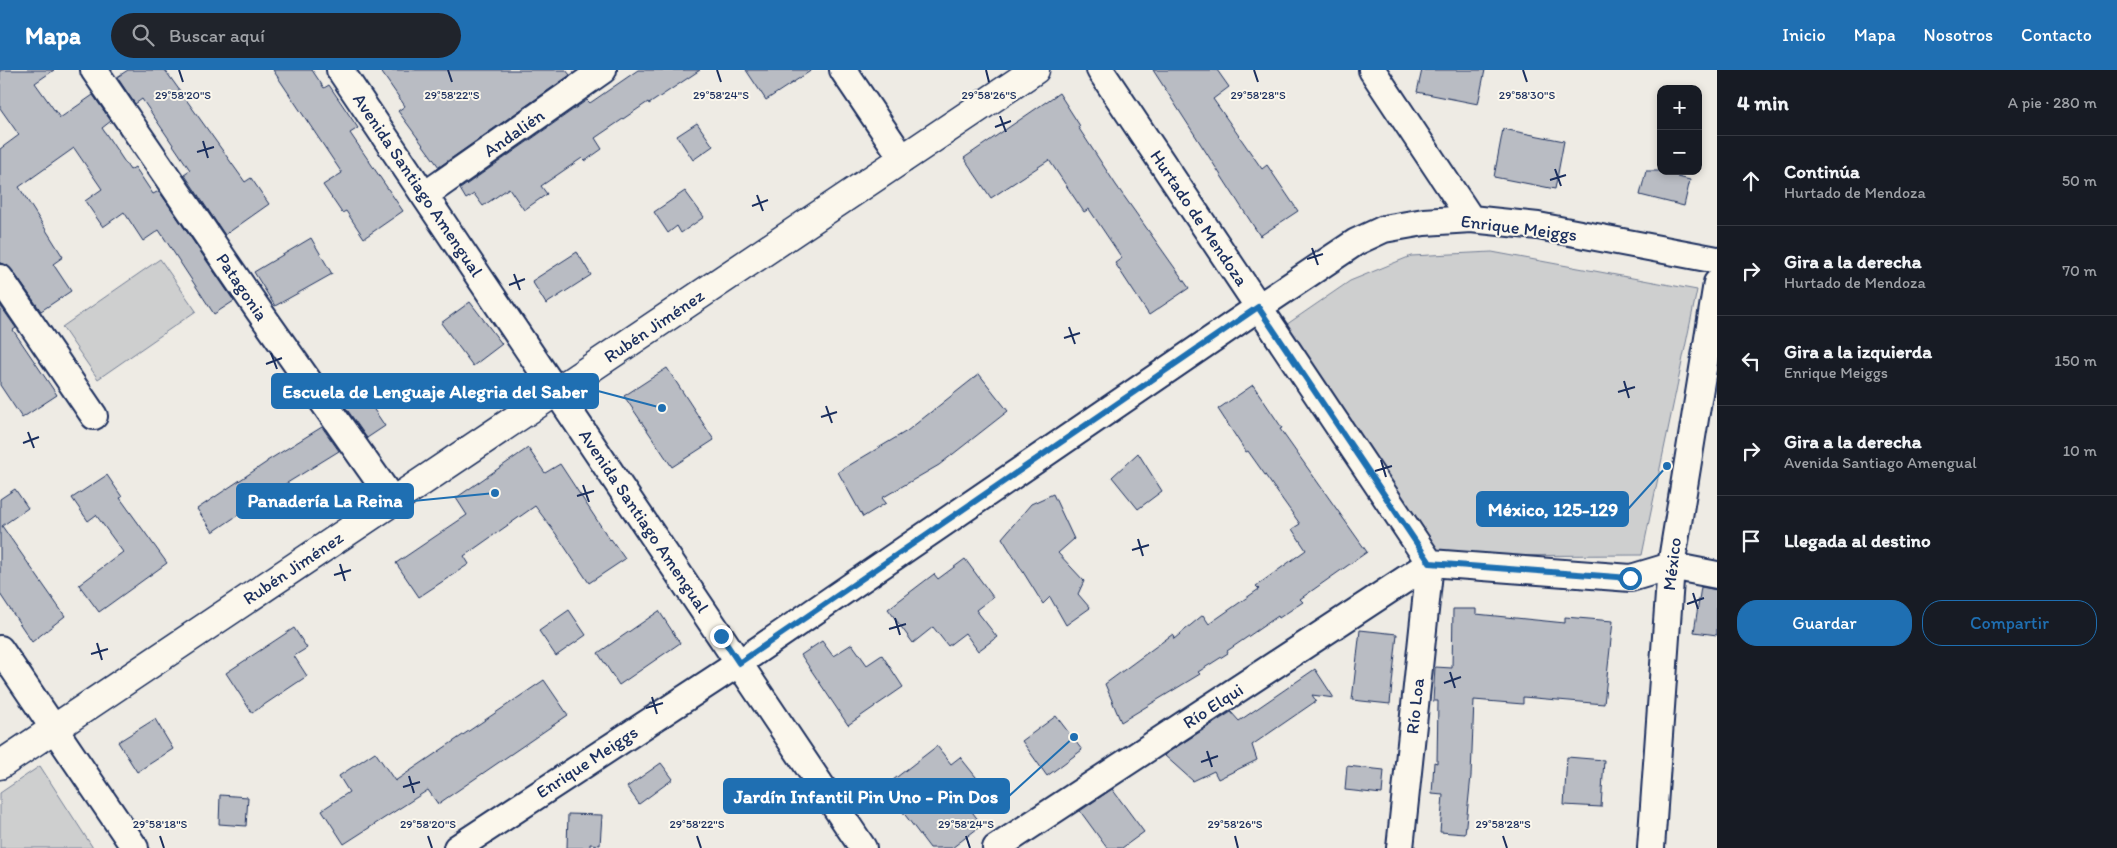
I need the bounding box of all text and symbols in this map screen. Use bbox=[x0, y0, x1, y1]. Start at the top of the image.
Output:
search box bbox=[111, 13, 461, 58]
text: Mapa bbox=[25, 21, 81, 50]
icon: search bbox=[129, 21, 157, 49]
text: Buscar aquí bbox=[169, 24, 265, 47]
text: Inicio bbox=[1782, 24, 1826, 46]
text: Mapa bbox=[1854, 24, 1896, 46]
text: Nosotros bbox=[1924, 24, 1993, 46]
text: Contacto bbox=[2021, 24, 2092, 46]
map controls bbox=[1657, 85, 1702, 175]
button: + bbox=[1657, 85, 1702, 130]
text: 29°58'20"S bbox=[155, 88, 211, 102]
text: 29°58'22"S bbox=[425, 88, 480, 102]
text: 29°58'24"S bbox=[693, 88, 749, 102]
text: 29°58'26"S bbox=[961, 88, 1017, 102]
text: 29°58'28"S bbox=[1230, 88, 1286, 102]
text: 29°58'30"S bbox=[1499, 88, 1555, 102]
street label: Avenida Santiago Amengual bbox=[348, 89, 488, 281]
text: 4 min bbox=[1737, 90, 1789, 115]
text: A pie · 280 m bbox=[2008, 93, 2097, 112]
street label: Andalién bbox=[479, 104, 549, 162]
button: − bbox=[1657, 130, 1702, 175]
street label: Hurtado de Mendoza bbox=[1145, 146, 1253, 291]
text: Continúa bbox=[1784, 160, 1860, 183]
icon: ahead bbox=[1737, 167, 1765, 195]
text: 50 m bbox=[2062, 171, 2097, 190]
text: Hurtado de Mendoza bbox=[1784, 183, 1926, 202]
street label: Enrique Meiggs bbox=[1460, 210, 1578, 246]
street label: Patagonia bbox=[211, 249, 273, 325]
text: Gira a la derecha bbox=[1784, 250, 1922, 273]
icon: right bbox=[1737, 257, 1765, 285]
text: 70 m bbox=[2062, 261, 2097, 280]
text: Hurtado de Mendoza bbox=[1784, 273, 1926, 292]
street label: Rubén Jiménez bbox=[600, 284, 708, 368]
text: Gira a la izquierda bbox=[1784, 340, 1932, 363]
icon: left bbox=[1737, 347, 1765, 375]
text: 150 m bbox=[2054, 351, 2097, 370]
text: Enrique Meiggs bbox=[1784, 363, 1888, 382]
callout: Escuela de Lenguaje Alegria del Saber bbox=[272, 374, 598, 408]
text: Escuela de Lenguaje Alegria del Saber bbox=[282, 380, 589, 403]
street label: Avenida Santiago Amengual bbox=[574, 425, 714, 617]
text: Gira a la derecha bbox=[1784, 430, 1922, 453]
icon: right bbox=[1737, 437, 1765, 465]
text: 10 m bbox=[2063, 441, 2097, 460]
text: Avenida Santiago Amengual bbox=[1784, 453, 1977, 472]
callout: Panadería La Reina bbox=[237, 484, 413, 518]
text: Panadería La Reina bbox=[247, 489, 403, 512]
callout: México, 125-129 bbox=[1477, 492, 1628, 526]
text: México, 125-129 bbox=[1488, 498, 1618, 521]
street label: Rubén Jiménez bbox=[239, 526, 347, 610]
icon: arrive bbox=[1737, 527, 1765, 555]
text: Llegada al destino bbox=[1784, 529, 1931, 552]
street label: México bbox=[1658, 536, 1686, 592]
route start bbox=[1619, 567, 1642, 590]
button: Guardar bbox=[1737, 600, 1912, 646]
button: Compartir bbox=[1922, 600, 2097, 646]
route end bbox=[710, 625, 733, 648]
street label: Río Loa bbox=[1401, 676, 1429, 735]
street label: Río Elqui bbox=[1179, 678, 1247, 734]
street label: Enrique Meiggs bbox=[532, 721, 642, 803]
callout: Jardín Infantil Pin Uno - Pin Dos bbox=[724, 779, 1009, 813]
text: Jardín Infantil Pin Uno - Pin Dos bbox=[733, 785, 999, 808]
text: 29°58'18"S bbox=[133, 817, 188, 831]
text: 29°58'20"S bbox=[400, 817, 456, 831]
text: 29°58'22"S bbox=[670, 817, 725, 831]
text: 29°58'24"S bbox=[938, 817, 994, 831]
text: 29°58'26"S bbox=[1207, 817, 1263, 831]
text: 29°58'28"S bbox=[1475, 817, 1531, 831]

